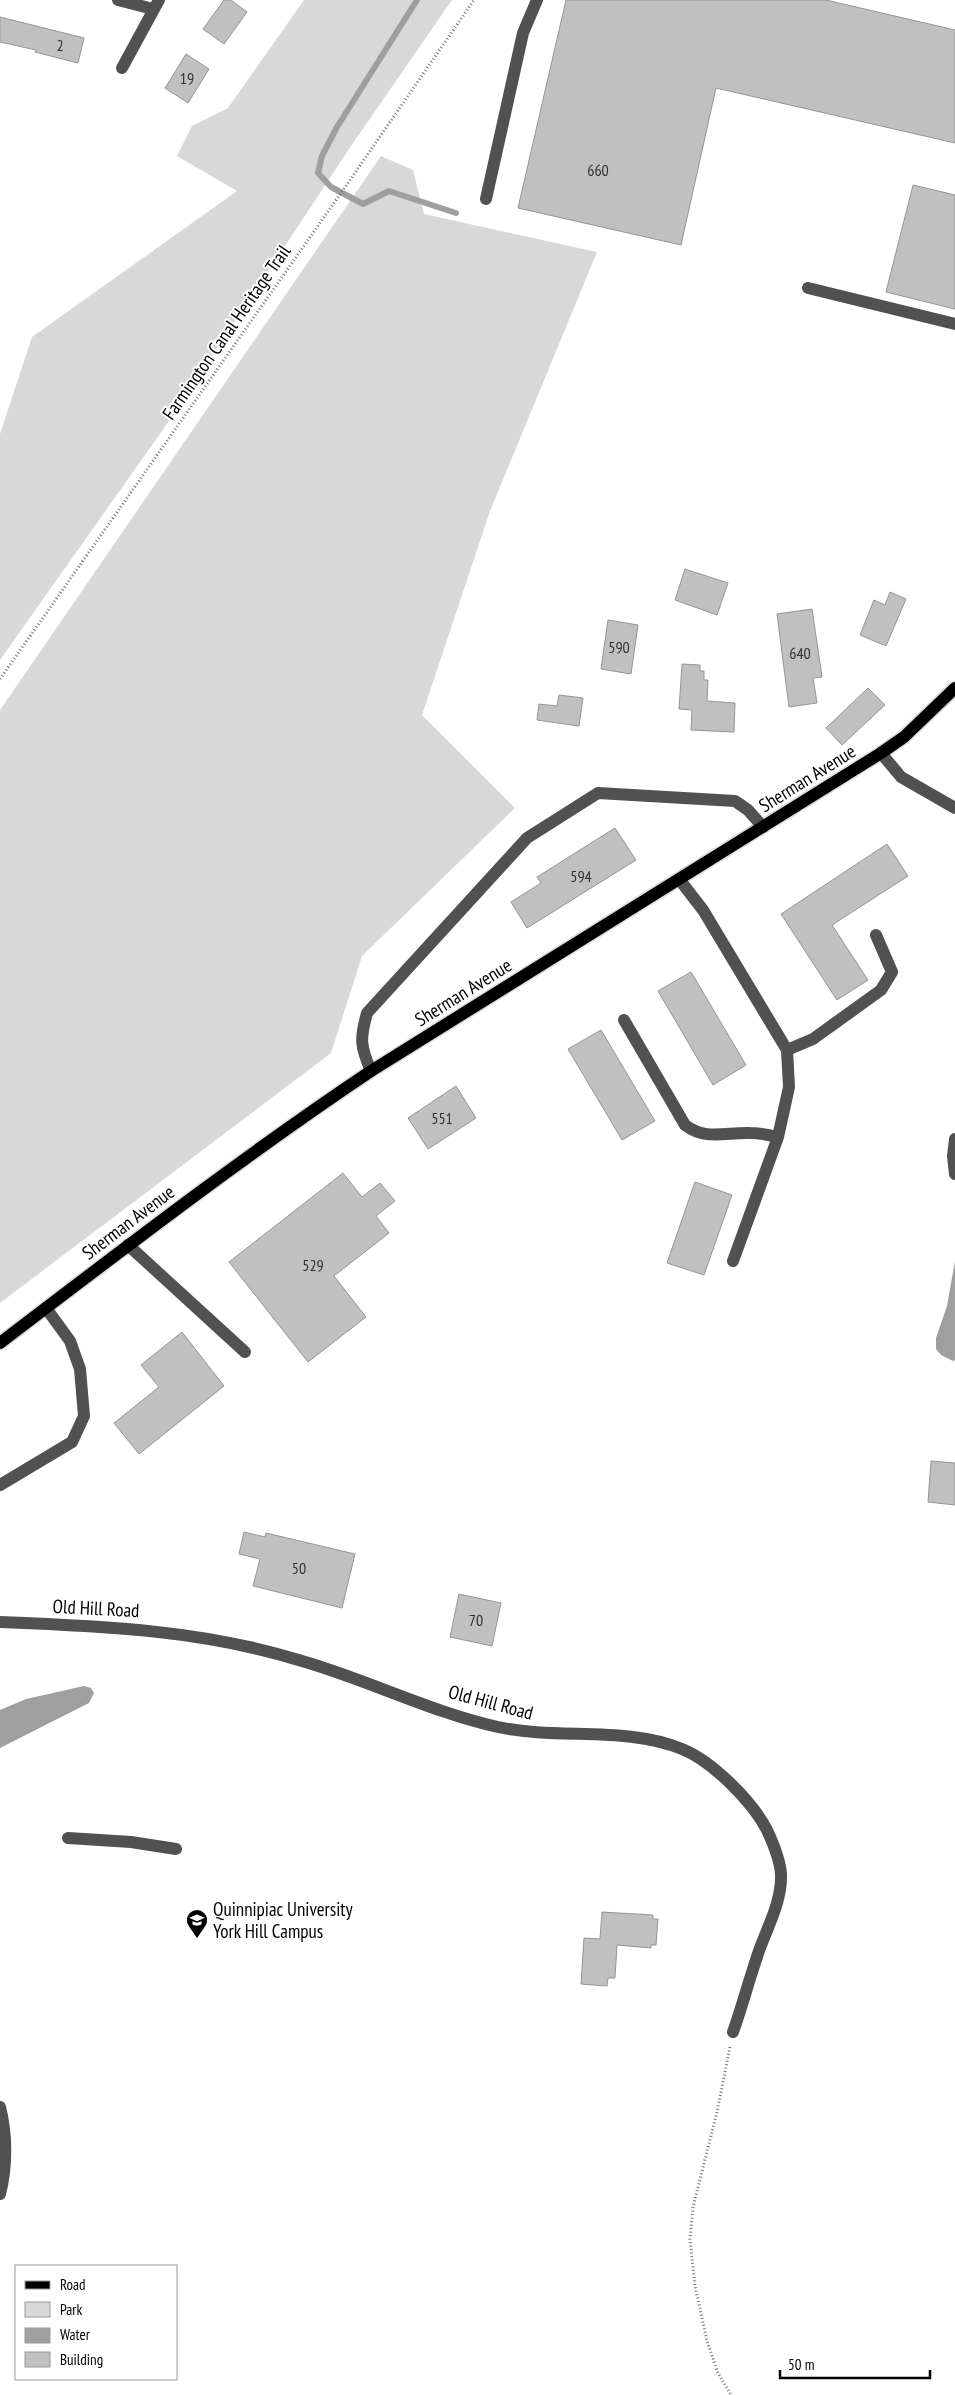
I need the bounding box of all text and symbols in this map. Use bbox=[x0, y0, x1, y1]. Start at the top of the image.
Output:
house number: 2 bbox=[56, 35, 64, 55]
house number: 19 bbox=[180, 68, 194, 88]
house number: 660 bbox=[587, 160, 609, 180]
street label: Farmington Canal Heritage Trail bbox=[157, 240, 296, 424]
house number: 590 bbox=[608, 637, 630, 657]
house number: 640 bbox=[789, 643, 811, 663]
street label: Sherman Avenue bbox=[754, 739, 860, 817]
house number: 594 bbox=[570, 866, 592, 886]
street label: Sherman Avenue bbox=[410, 953, 516, 1031]
house number: 551 bbox=[431, 1108, 453, 1128]
street label: Sherman Avenue bbox=[77, 1179, 179, 1265]
house number: 529 bbox=[302, 1255, 324, 1275]
house number: 50 bbox=[292, 1558, 306, 1578]
street label: Old Hill Road bbox=[52, 1594, 140, 1622]
house number: 70 bbox=[469, 1610, 483, 1630]
street label: Old Hill Road bbox=[446, 1679, 536, 1725]
place label: Quinnipiac University York Hill Campus bbox=[213, 1897, 353, 1943]
school or university icon: Quinnipiac University York Hill Campus bbox=[185, 1908, 209, 1939]
legend bbox=[15, 2265, 178, 2380]
text: Road bbox=[60, 2275, 86, 2294]
text: Park bbox=[60, 2300, 82, 2319]
text: Water bbox=[60, 2325, 91, 2344]
scale bar bbox=[780, 2348, 930, 2380]
text: Building bbox=[60, 2350, 103, 2369]
text: 50 m bbox=[788, 2355, 814, 2374]

